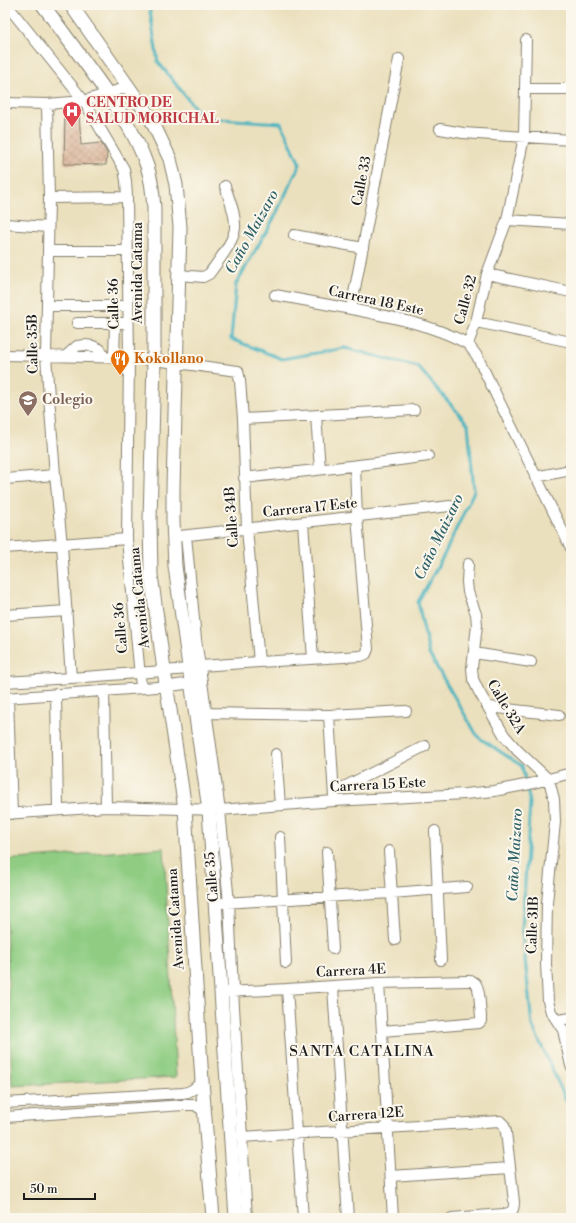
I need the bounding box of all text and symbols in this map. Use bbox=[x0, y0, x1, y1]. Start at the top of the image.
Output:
place label: CENTRO DE SALUD MORICHAL bbox=[86, 94, 219, 128]
hospital icon: CENTRO DE SALUD MORICHAL bbox=[61, 100, 83, 128]
street label: Calle 33 bbox=[348, 154, 376, 207]
water label: Caño Maizaro bbox=[221, 186, 283, 277]
street label: Avenida Catama bbox=[129, 221, 147, 325]
street label: Calle 32 bbox=[451, 273, 481, 327]
street label: Calle 36 bbox=[105, 278, 123, 330]
street label: Carrera 18 Este bbox=[327, 282, 425, 320]
street label: Calle 35B bbox=[23, 314, 43, 374]
restaurant icon: Kokollano bbox=[109, 348, 131, 376]
place label: Kokollano bbox=[134, 350, 204, 368]
school or university icon: Colegio bbox=[17, 389, 39, 417]
place label: Colegio bbox=[42, 391, 93, 409]
street label: Calle 34B bbox=[221, 486, 243, 548]
water label: Caño Maizaro bbox=[410, 491, 468, 583]
street label: Carrera 17 Este bbox=[262, 494, 358, 522]
street label: Avenida Catama bbox=[126, 545, 154, 651]
street label: Calle 36 bbox=[110, 601, 132, 654]
street label: Calle 32A bbox=[483, 677, 529, 738]
street label: Carrera 15 Este bbox=[329, 773, 427, 797]
water label: Caño Maizaro bbox=[503, 808, 527, 902]
street label: Calle 35 bbox=[201, 851, 223, 903]
street label: Avenida Catama bbox=[163, 867, 189, 971]
street label: Calle 31B bbox=[523, 896, 543, 954]
street label: Carrera 4E bbox=[316, 960, 386, 982]
district label: SANTA CATALINA bbox=[289, 1042, 435, 1061]
street label: Carrera 12E bbox=[327, 1103, 405, 1127]
scale bar bbox=[24, 1175, 95, 1201]
text: 50 m bbox=[30, 1182, 58, 1197]

